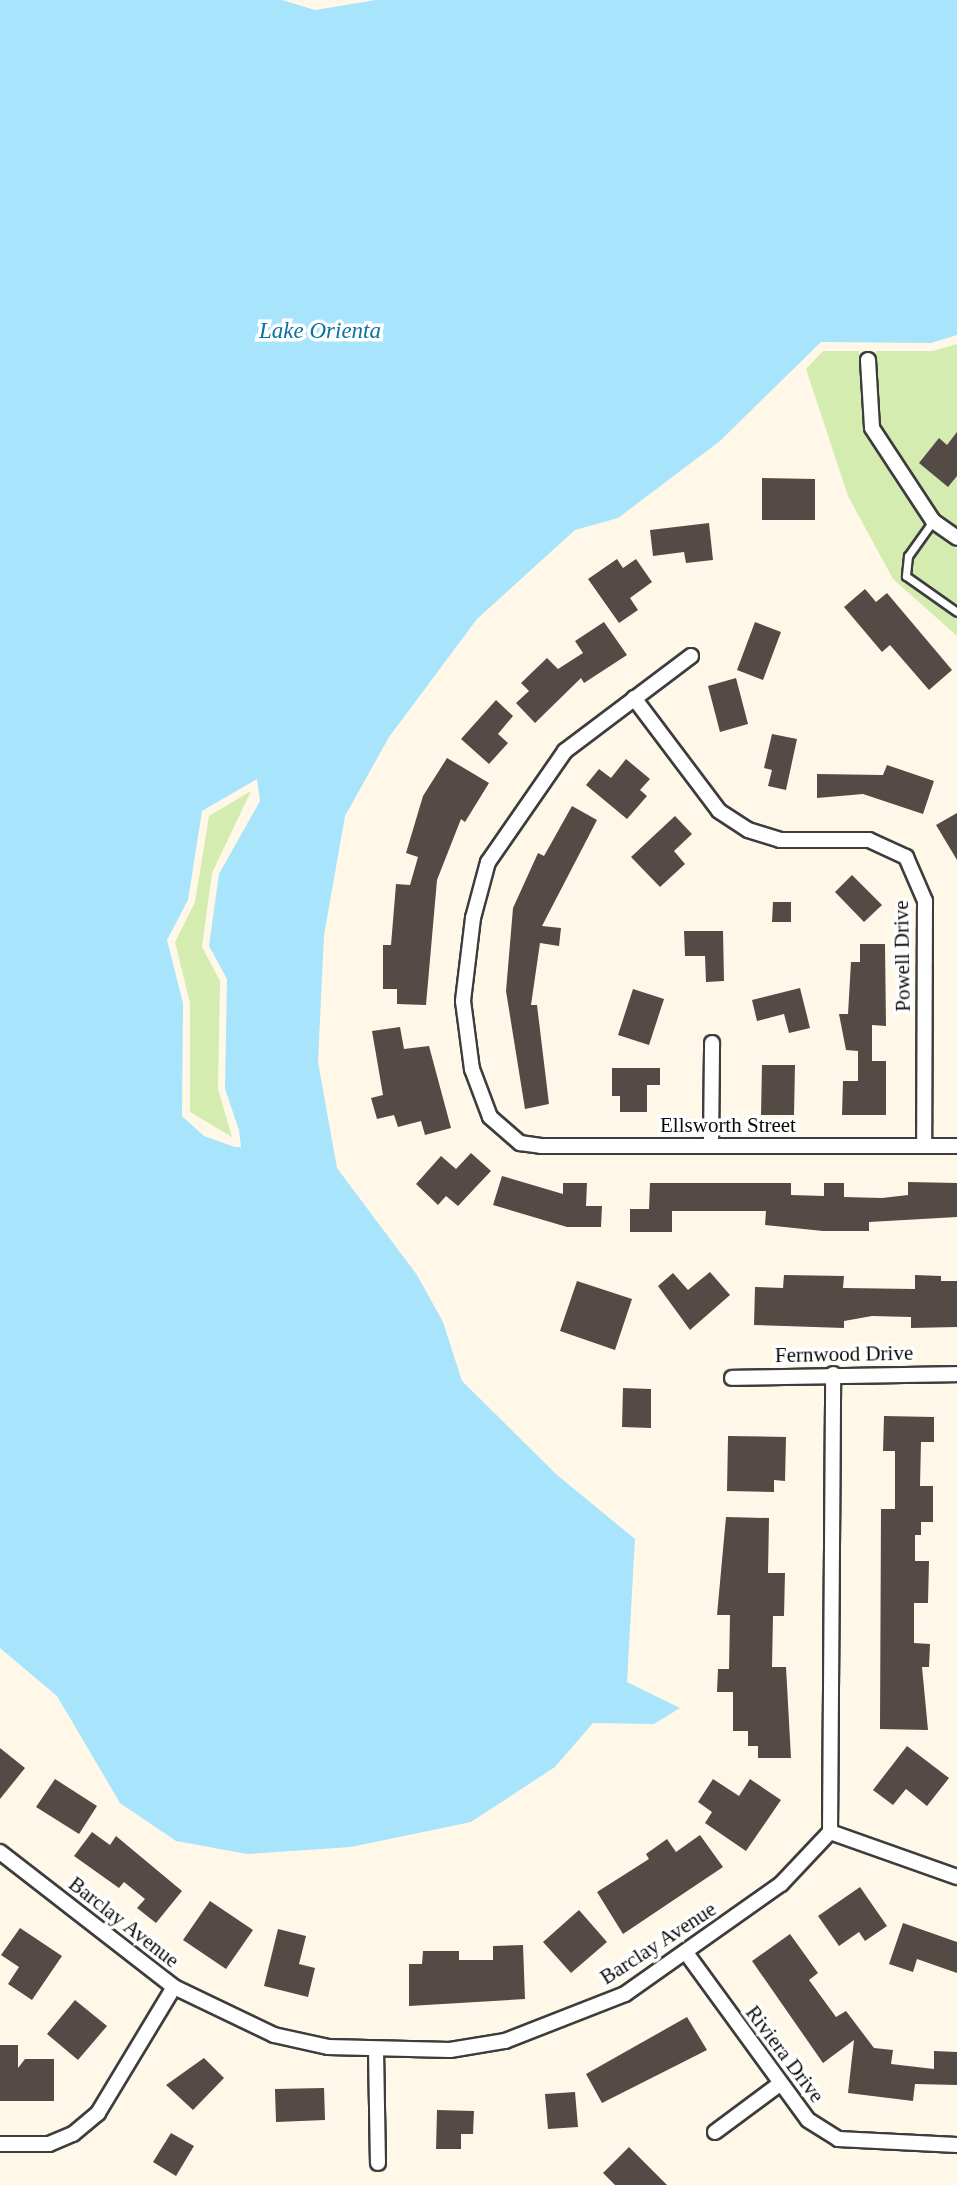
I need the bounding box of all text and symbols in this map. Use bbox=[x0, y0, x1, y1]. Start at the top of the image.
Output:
water label: Lake Orienta bbox=[259, 317, 381, 345]
street label: Powell Drive bbox=[888, 900, 916, 1012]
street label: Ellsworth Street bbox=[660, 1112, 796, 1138]
street label: Fernwood Drive bbox=[775, 1340, 913, 1368]
street label: Barclay Avenue bbox=[63, 1871, 185, 1973]
street label: Barclay Avenue bbox=[595, 1896, 721, 1990]
street label: Riviera Drive bbox=[740, 2001, 830, 2107]

